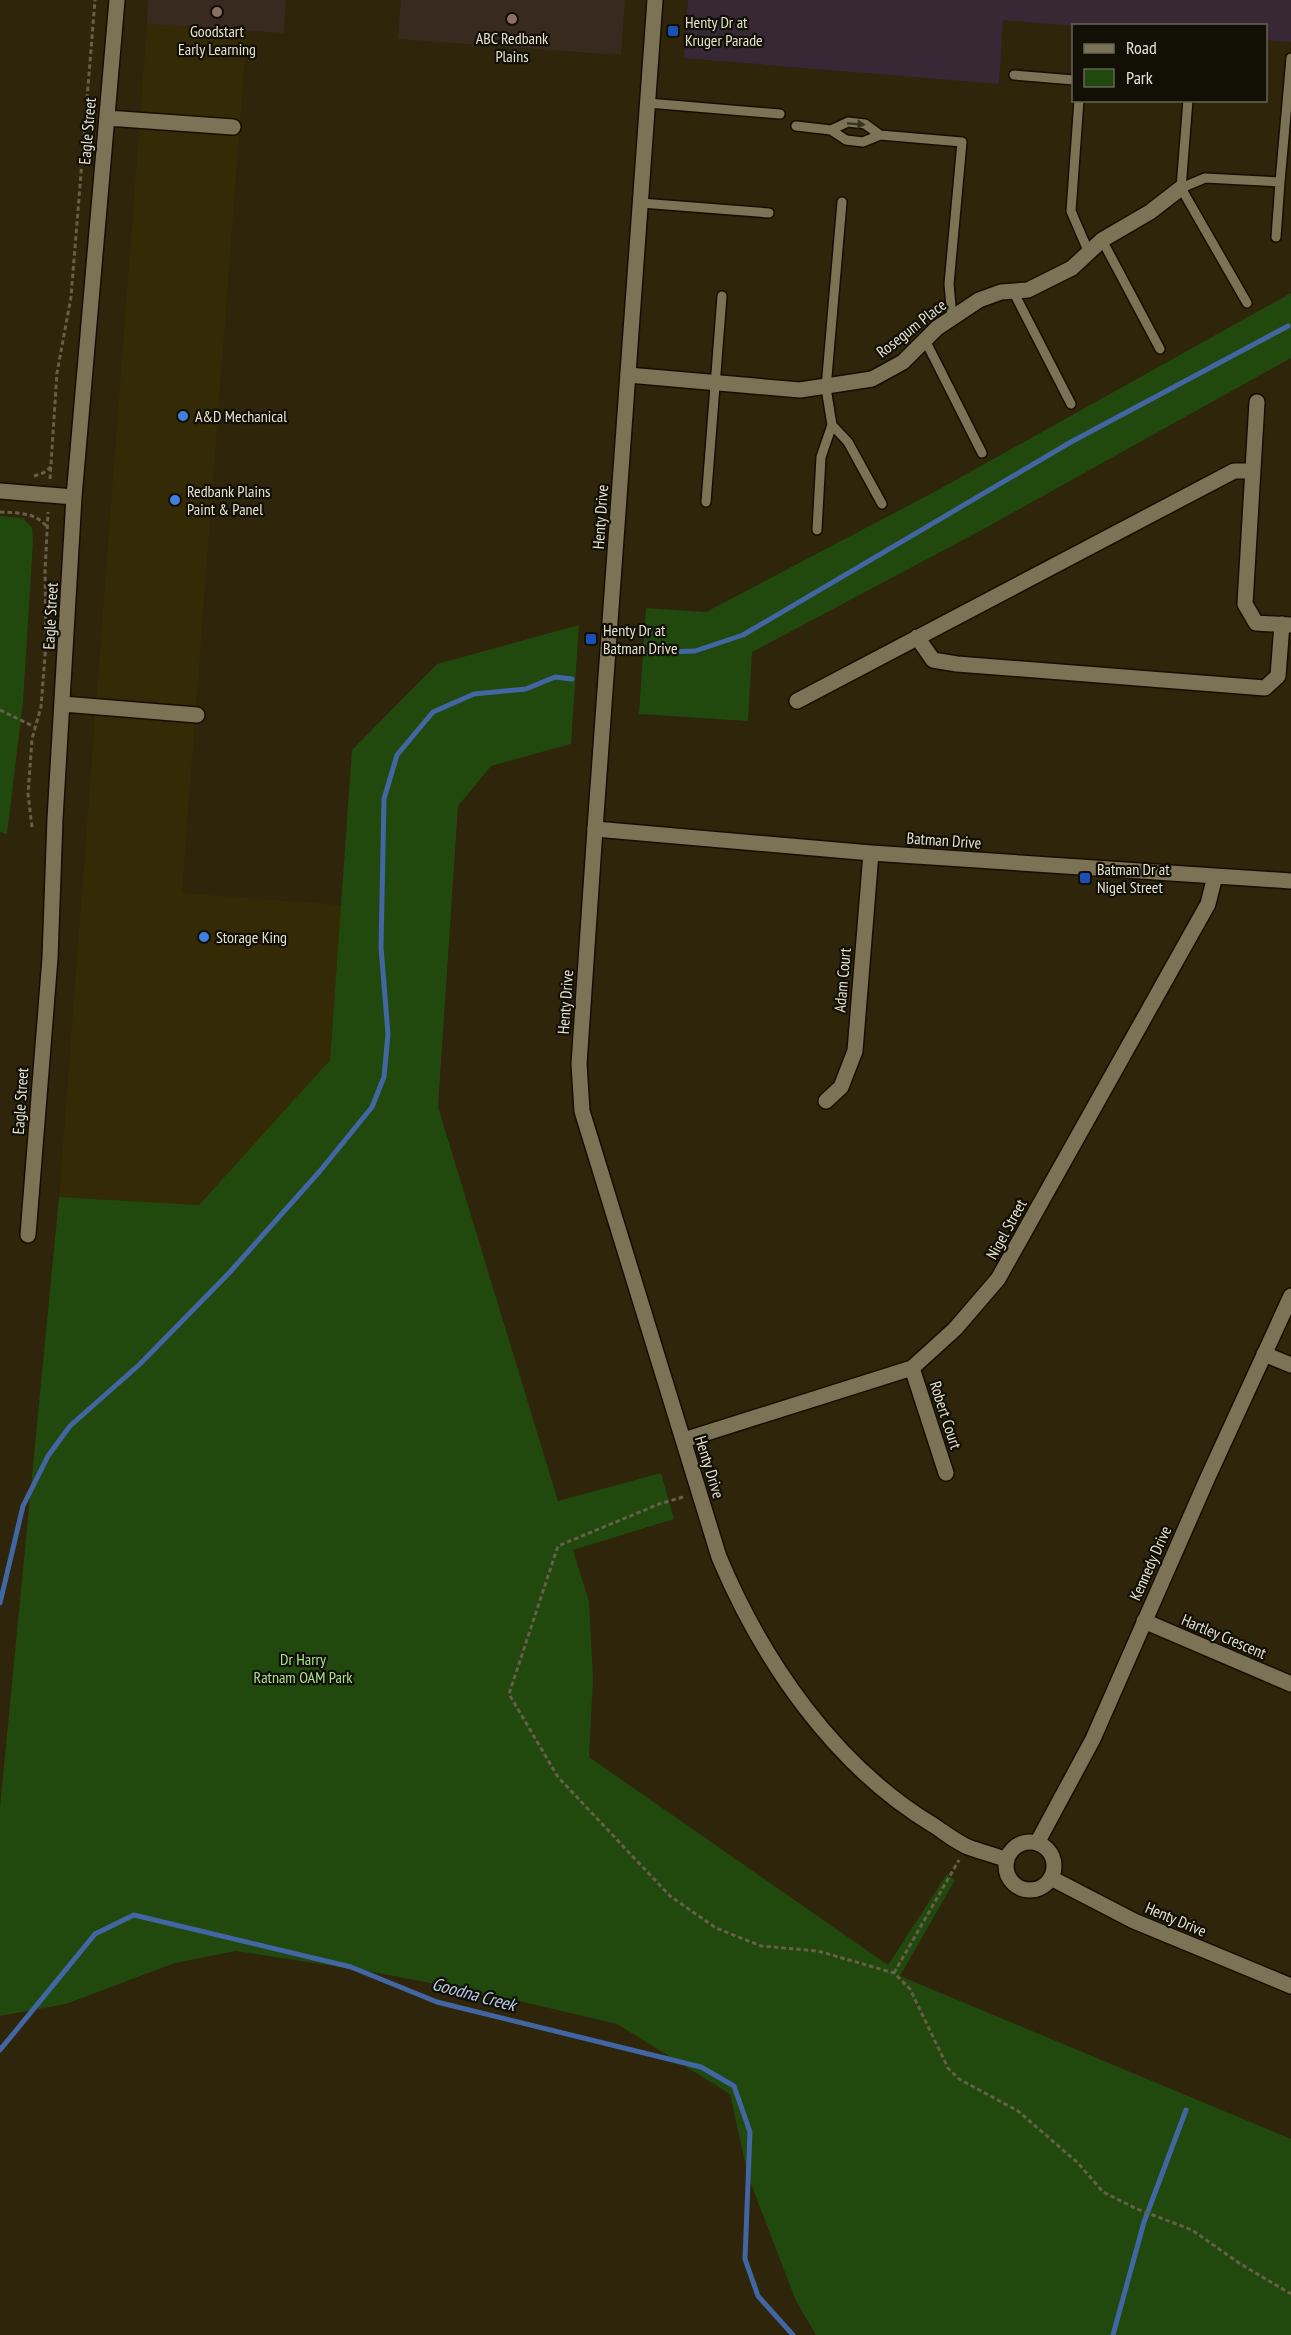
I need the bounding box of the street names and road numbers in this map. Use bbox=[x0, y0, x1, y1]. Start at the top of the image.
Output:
street label: Eagle Street bbox=[74, 96, 100, 165]
street label: Rosegum Place bbox=[872, 295, 950, 361]
street label: Henty Drive bbox=[588, 484, 612, 550]
street label: Eagle Street bbox=[38, 581, 62, 650]
street label: Batman Drive bbox=[906, 827, 982, 853]
street label: Adam Court bbox=[829, 946, 855, 1013]
street label: Henty Drive bbox=[553, 969, 577, 1035]
street label: Eagle Street bbox=[8, 1066, 32, 1135]
street label: Nigel Street bbox=[981, 1195, 1031, 1263]
street label: Robert Court bbox=[926, 1379, 967, 1452]
street label: Henty Drive bbox=[691, 1433, 729, 1501]
street label: Kennedy Drive bbox=[1125, 1523, 1175, 1603]
street label: Hartley Crescent bbox=[1179, 1609, 1270, 1663]
street label: Henty Drive bbox=[1142, 1897, 1210, 1941]

